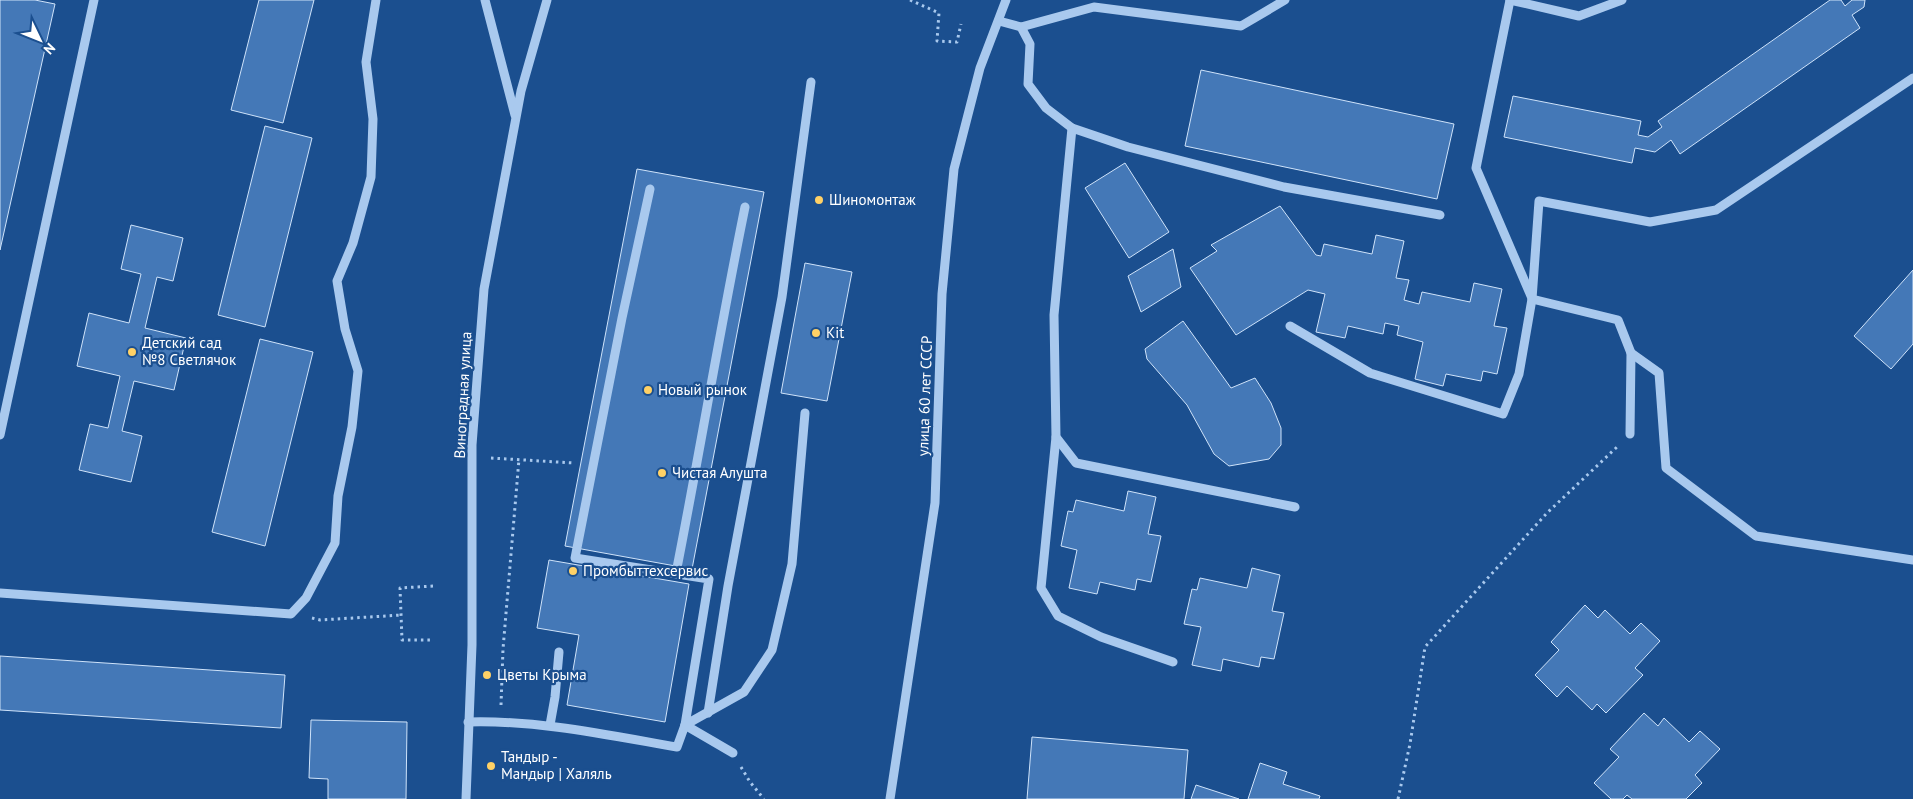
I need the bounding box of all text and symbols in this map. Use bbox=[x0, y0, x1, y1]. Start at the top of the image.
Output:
north arrow bbox=[15, 15, 65, 65]
text: N bbox=[40, 39, 59, 58]
place label: Шиномонтаж bbox=[829, 190, 916, 209]
marker: Шиномонтаж bbox=[813, 194, 825, 206]
place label: Kit bbox=[826, 323, 844, 342]
marker: Kit bbox=[810, 327, 822, 339]
street label: Виноградная улица bbox=[450, 331, 475, 459]
place label: Детский сад №8 Светлячок bbox=[142, 333, 237, 369]
street label: улица 60 лет СССР bbox=[913, 335, 936, 457]
marker: Детский сад №8 Светлячок bbox=[126, 346, 138, 358]
place label: Новый рынок bbox=[658, 380, 748, 399]
marker: Новый рынок bbox=[642, 384, 654, 396]
place label: Чистая Алушта bbox=[672, 463, 768, 482]
marker: Чистая Алушта bbox=[656, 467, 668, 479]
place label: Промбыттехсервис bbox=[583, 561, 708, 580]
marker: Промбыттехсервис bbox=[567, 565, 579, 577]
place label: Цветы Крыма bbox=[497, 665, 587, 684]
marker: Цветы Крыма bbox=[481, 669, 493, 681]
place label: Тандыр - Мандыр | Халяль bbox=[501, 747, 612, 783]
marker: Тандыр - Мандыр | Халяль bbox=[485, 760, 497, 772]

